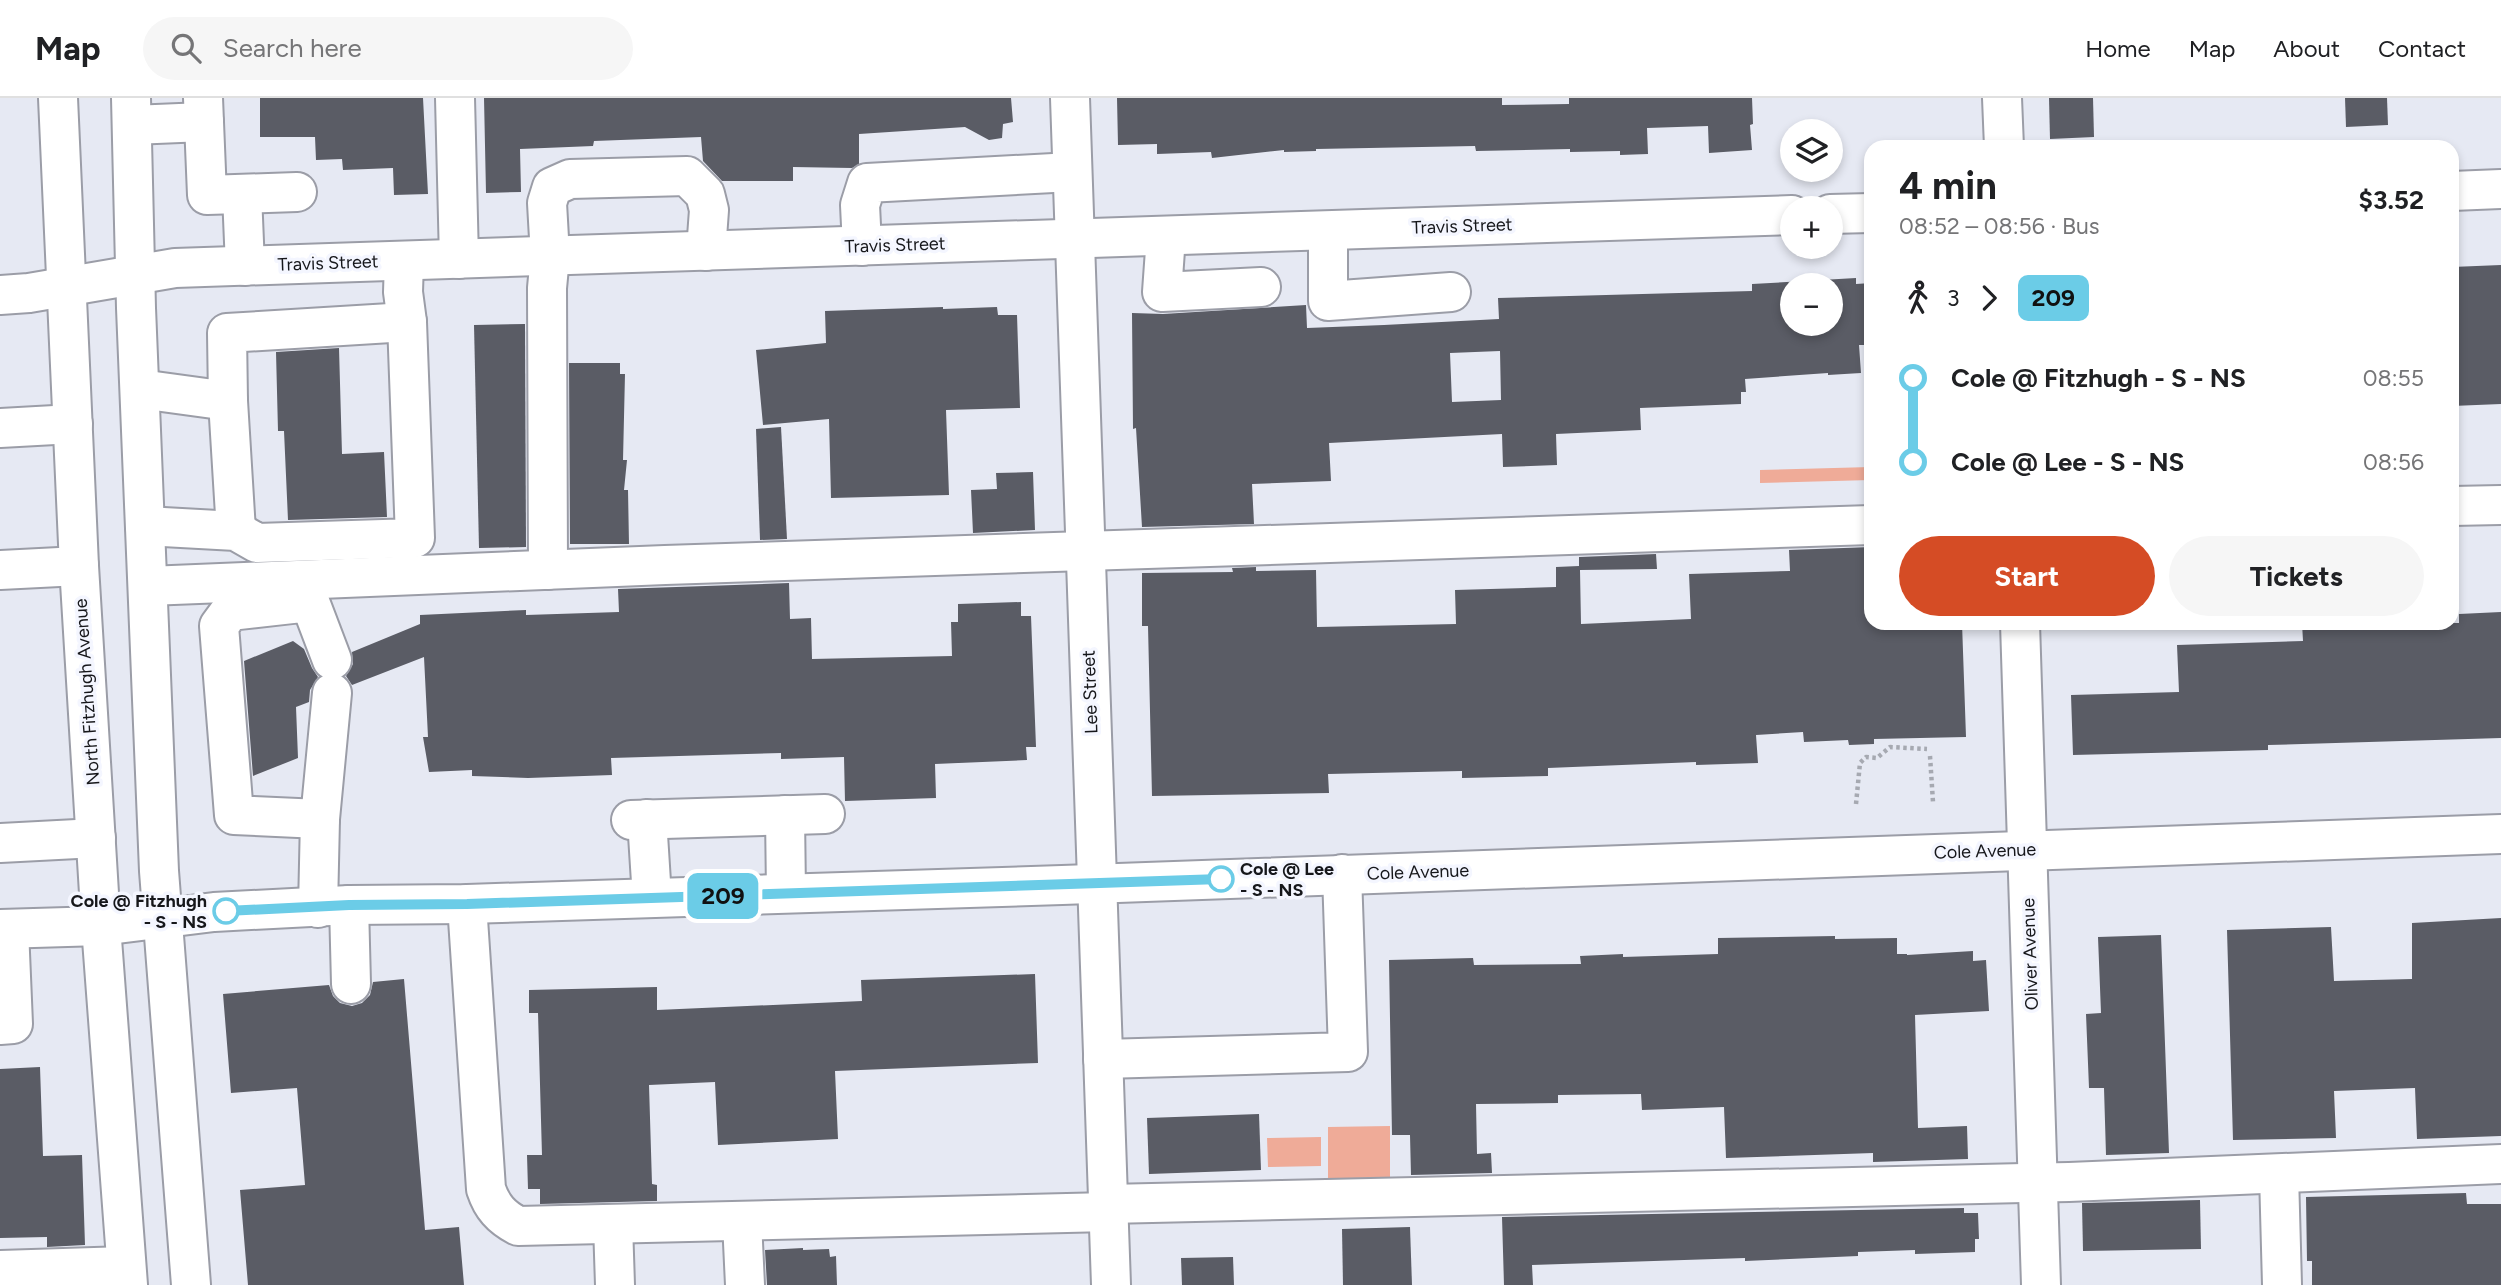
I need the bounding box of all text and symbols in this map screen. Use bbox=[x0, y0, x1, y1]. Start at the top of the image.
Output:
search box bbox=[143, 17, 633, 80]
text: Map bbox=[35, 29, 101, 68]
icon: search bbox=[167, 29, 205, 67]
text: Search here bbox=[223, 32, 362, 64]
text: Home bbox=[2085, 34, 2151, 63]
text: Map bbox=[2189, 34, 2235, 63]
text: About bbox=[2273, 34, 2340, 63]
text: Contact bbox=[2378, 34, 2466, 63]
map controls bbox=[1780, 119, 1843, 336]
button: layers bbox=[1780, 119, 1843, 182]
text: 4 min bbox=[1899, 163, 1997, 209]
text: $3.52 bbox=[2359, 184, 2424, 216]
button: + bbox=[1780, 196, 1843, 259]
text: 08:52 – 08:56 · Bus bbox=[1899, 212, 2100, 240]
street label: Travis Street bbox=[1411, 213, 1513, 239]
street label: Travis Street bbox=[844, 232, 946, 258]
street label: Travis Street bbox=[277, 250, 379, 276]
button: − bbox=[1780, 273, 1843, 336]
icon: walk bbox=[1899, 279, 1937, 317]
icon: forward bbox=[1970, 279, 2008, 317]
text: 209 bbox=[2032, 283, 2075, 312]
text: 3 bbox=[1947, 284, 1960, 312]
text: Cole @ Fitzhugh - S - NS bbox=[1951, 362, 2246, 394]
text: 08:55 bbox=[2363, 364, 2424, 392]
text: Cole @ Lee - S - NS bbox=[1951, 446, 2184, 478]
text: 08:56 bbox=[2363, 448, 2424, 476]
button: Start bbox=[1899, 536, 2155, 616]
button: Tickets bbox=[2169, 536, 2424, 616]
street label: North Fitzhugh Avenue bbox=[69, 598, 105, 786]
street label: Lee Street bbox=[1078, 650, 1102, 734]
street label: Cole Avenue bbox=[1933, 838, 2037, 864]
place label: Cole @ Lee - S - NS bbox=[1240, 858, 1334, 901]
street label: Cole Avenue bbox=[1366, 859, 1470, 885]
marker: Cole @ Lee - S - NS bbox=[1208, 866, 1234, 892]
line badge: 209 bbox=[683, 873, 763, 919]
text: 209 bbox=[701, 881, 745, 910]
place label: Cole @ Fitzhugh - S - NS bbox=[71, 890, 207, 933]
street label: Oliver Avenue bbox=[2017, 897, 2043, 1011]
marker: Cole @ Fitzhugh - S - NS bbox=[213, 898, 239, 924]

